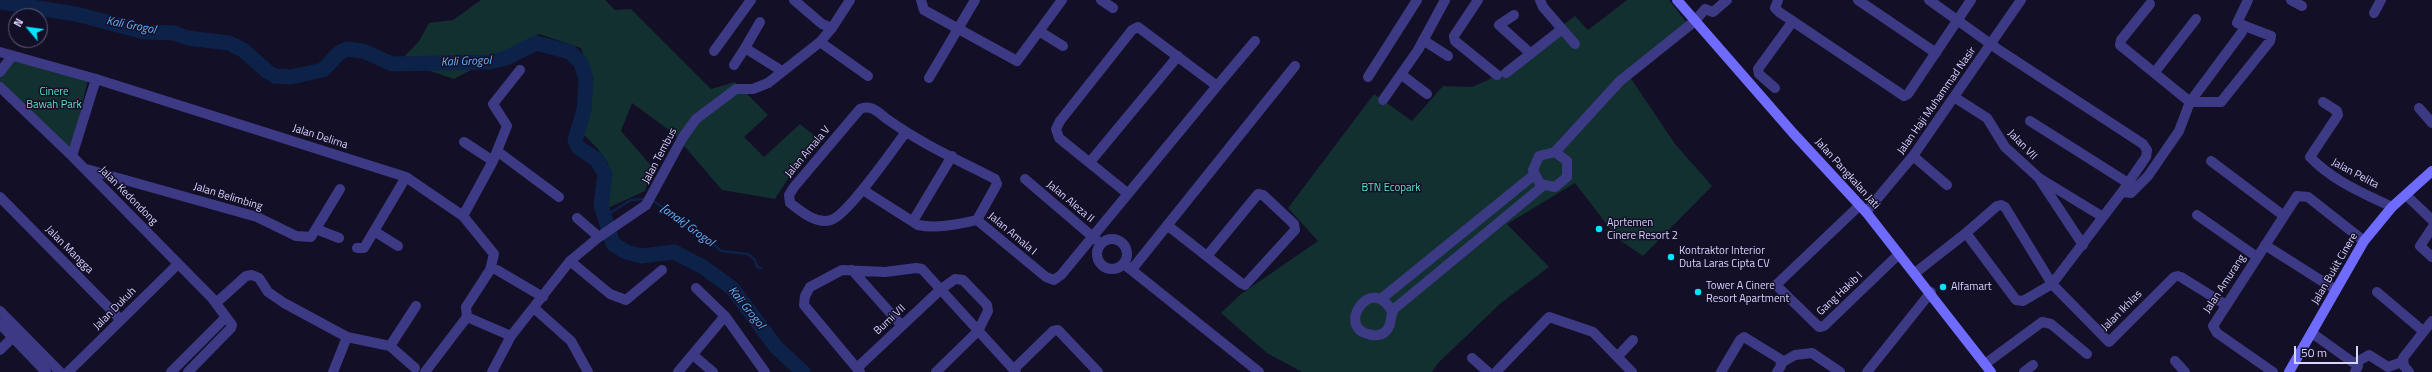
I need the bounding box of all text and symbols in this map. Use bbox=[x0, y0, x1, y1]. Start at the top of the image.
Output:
north arrow bbox=[8, 8, 48, 48]
water label: Kali Grogol bbox=[105, 14, 157, 38]
text: N bbox=[10, 15, 27, 30]
street label: Jalan Haji Muhammad Nasir bbox=[1895, 45, 1979, 157]
water label: Kali Grogol bbox=[441, 54, 491, 70]
park label: Cinere Bawah Park bbox=[26, 85, 82, 111]
street label: Jalan Delima bbox=[291, 122, 349, 152]
street label: Jalan Amala V bbox=[783, 124, 833, 180]
street label: Jalan Tembus bbox=[640, 126, 680, 186]
street label: Jalan VII bbox=[2004, 127, 2040, 163]
street label: Jalan Pangkalan Jati bbox=[1812, 136, 1882, 212]
street label: Jalan Pelita bbox=[2329, 156, 2381, 192]
street label: Jalan Kedondong bbox=[96, 164, 160, 228]
street label: Jalan Aleza II bbox=[1044, 178, 1096, 226]
street label: Jalan Belimbing bbox=[192, 180, 264, 214]
park label: BTN Ecopark bbox=[1361, 181, 1421, 195]
water label: [anak] Grogol bbox=[657, 202, 717, 250]
street label: Jalan Amala I bbox=[985, 210, 1039, 258]
place label: Aprtemen Cinere Resort 2 bbox=[1607, 216, 1678, 242]
street label: Jalan Mangga bbox=[42, 223, 96, 277]
marker: Aprtemen Cinere Resort 2 bbox=[1594, 224, 1604, 234]
street label: Jalan Bukit Cinere bbox=[2309, 231, 2361, 307]
place label: Kontraktor Interior Duta Laras Cipta CV bbox=[1679, 244, 1770, 270]
marker: Kontraktor Interior Duta Laras Cipta CV bbox=[1666, 252, 1676, 262]
street label: Jalan Amurang bbox=[2201, 252, 2249, 316]
street label: Gang Hakib I bbox=[1814, 269, 1866, 319]
place label: Tower A Cinere Resort Apartment bbox=[1706, 279, 1789, 305]
place label: Alfamart bbox=[1951, 280, 1992, 294]
marker: Alfamart bbox=[1938, 282, 1948, 292]
water label: Kali Grogol bbox=[725, 284, 767, 332]
street label: Jalan Dukuh bbox=[91, 285, 139, 333]
marker: Tower A Cinere Resort Apartment bbox=[1693, 287, 1703, 297]
street label: Jalan Ikhlas bbox=[2099, 288, 2145, 334]
street label: Bumi VII bbox=[871, 302, 909, 338]
scale bar bbox=[2296, 338, 2360, 364]
text: 50 m bbox=[2301, 343, 2327, 362]

